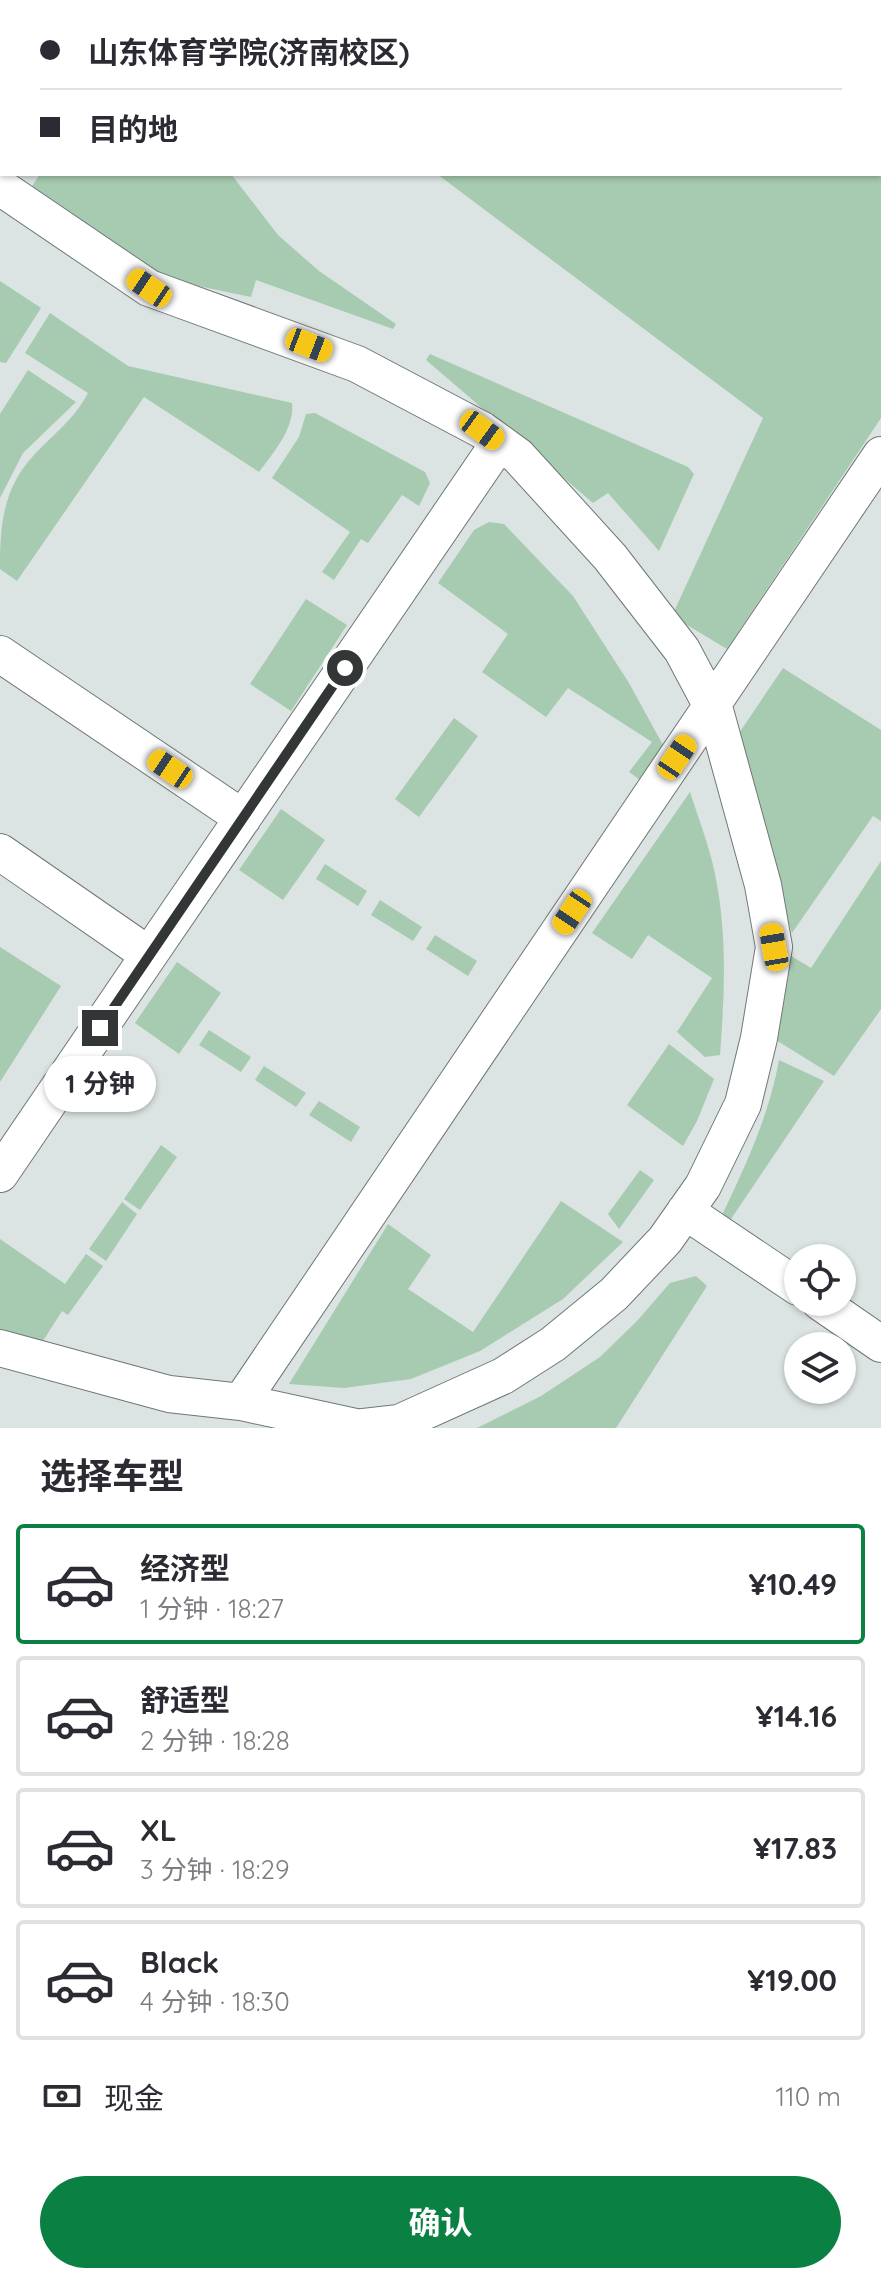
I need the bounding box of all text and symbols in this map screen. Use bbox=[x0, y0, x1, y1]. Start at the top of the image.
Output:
text: 山东体育学院(济南校区) bbox=[88, 33, 409, 71]
text: 目的地 bbox=[88, 110, 178, 148]
car bbox=[122, 265, 176, 311]
car bbox=[282, 325, 336, 365]
car bbox=[456, 406, 508, 454]
route start bbox=[327, 650, 363, 686]
car bbox=[654, 730, 700, 784]
car bbox=[143, 746, 197, 792]
car bbox=[549, 885, 595, 939]
car bbox=[758, 921, 790, 973]
route end bbox=[82, 1010, 118, 1046]
callout: 1 分钟 bbox=[44, 1056, 156, 1112]
text: 1 分钟 bbox=[65, 1067, 135, 1100]
map controls bbox=[784, 1244, 856, 1404]
button: locate bbox=[784, 1244, 856, 1316]
button: layers bbox=[784, 1332, 856, 1404]
text: 选择车型 bbox=[40, 1453, 184, 1498]
icon: car bbox=[44, 1548, 116, 1620]
text: 经济型 bbox=[140, 1549, 230, 1587]
text: ¥10.49 bbox=[748, 1565, 837, 1603]
text: 1 分钟 · 18:27 bbox=[140, 1592, 284, 1625]
icon: car bbox=[44, 1680, 116, 1752]
text: 舒适型 bbox=[140, 1681, 230, 1719]
text: ¥14.16 bbox=[756, 1697, 837, 1735]
text: 2 分钟 · 18:28 bbox=[140, 1724, 290, 1757]
text: XL bbox=[140, 1811, 177, 1849]
icon: car bbox=[44, 1812, 116, 1884]
text: ¥17.83 bbox=[753, 1829, 837, 1867]
text: 3 分钟 · 18:29 bbox=[140, 1853, 289, 1886]
text: Black bbox=[140, 1943, 219, 1981]
icon: car bbox=[44, 1944, 116, 2016]
text: ¥19.00 bbox=[747, 1961, 837, 1999]
text: 4 分钟 · 18:30 bbox=[140, 1985, 290, 2018]
icon: cash bbox=[40, 2074, 84, 2118]
text: 现金 bbox=[104, 2079, 164, 2117]
text: 110 m bbox=[775, 2080, 841, 2113]
button: 确认 bbox=[40, 2176, 841, 2268]

